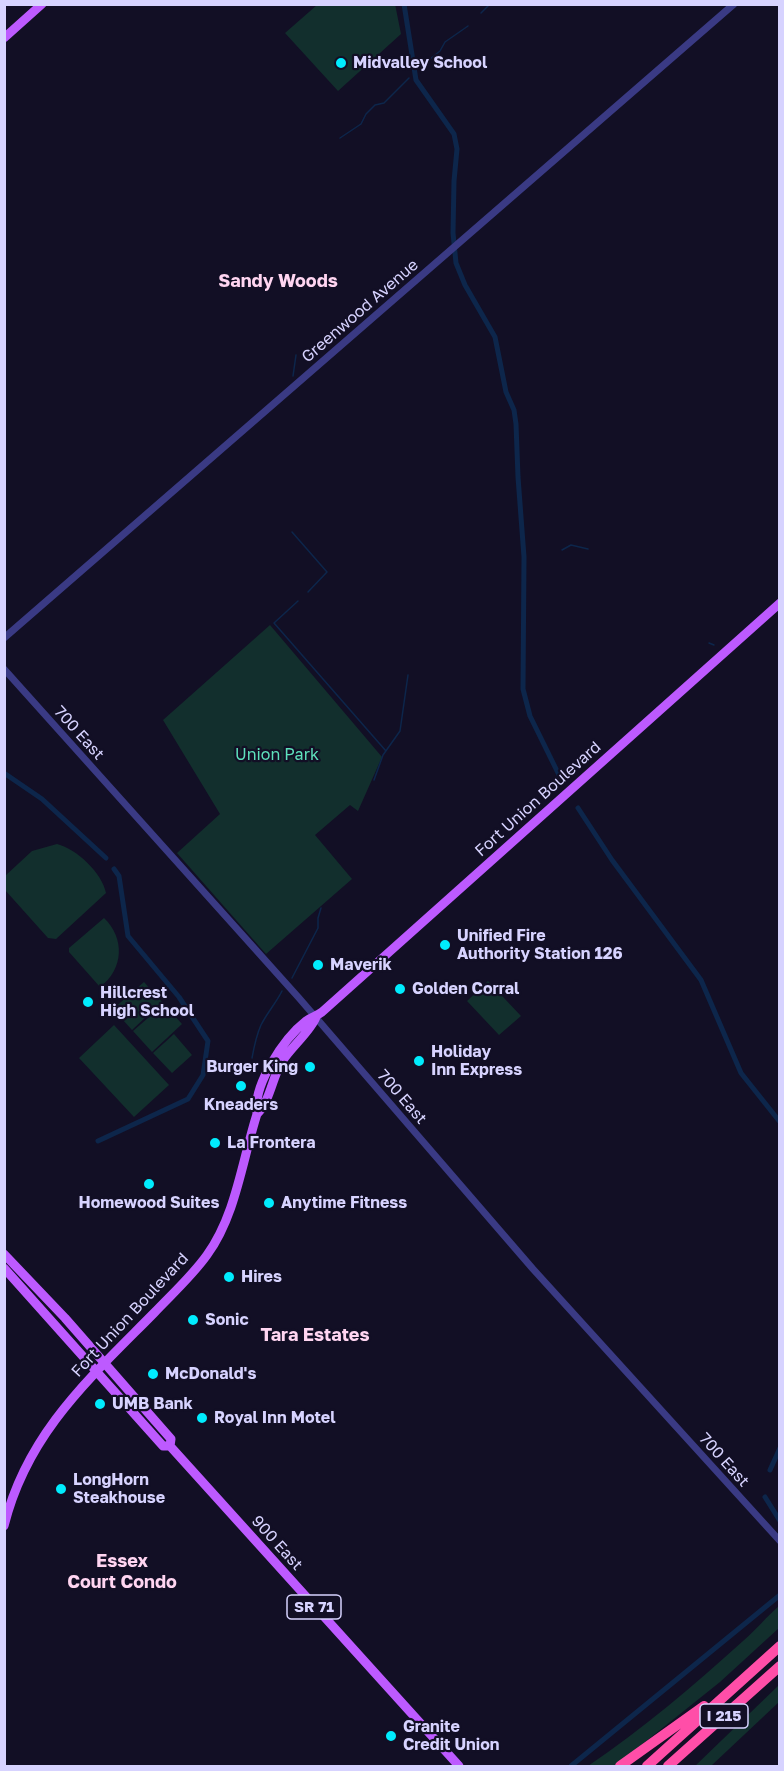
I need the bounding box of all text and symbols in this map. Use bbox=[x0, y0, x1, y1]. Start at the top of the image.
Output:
place label: Midvalley School bbox=[353, 53, 487, 73]
marker: Midvalley School bbox=[334, 56, 348, 70]
street label: Greenwood Avenue bbox=[298, 255, 422, 367]
district label: Sandy Woods bbox=[218, 270, 338, 292]
street label: 700 East bbox=[50, 702, 108, 764]
street label: Fort Union Boulevard bbox=[471, 737, 605, 861]
park label: Union Park bbox=[235, 745, 319, 765]
place label: Unified Fire Authority Station 126 bbox=[457, 926, 623, 964]
marker: Unified Fire Authority Station 126 bbox=[438, 938, 452, 952]
place label: Maverik bbox=[330, 955, 392, 975]
marker: Maverik bbox=[311, 958, 325, 972]
place label: Golden Corral bbox=[412, 979, 519, 999]
marker: Golden Corral bbox=[393, 982, 407, 996]
place label: Hillcrest High School bbox=[100, 983, 194, 1021]
marker: Hillcrest High School bbox=[81, 995, 95, 1009]
place label: Holiday Inn Express bbox=[431, 1042, 522, 1080]
marker: Holiday Inn Express bbox=[412, 1054, 426, 1068]
place label: Burger King bbox=[206, 1057, 298, 1077]
marker: Burger King bbox=[303, 1060, 317, 1074]
street label: 700 East bbox=[373, 1066, 431, 1128]
marker: Kneaders bbox=[234, 1079, 248, 1093]
place label: Kneaders bbox=[204, 1095, 278, 1115]
place label: La Frontera bbox=[227, 1133, 315, 1153]
marker: La Frontera bbox=[208, 1136, 222, 1150]
marker: Homewood Suites bbox=[142, 1177, 156, 1191]
place label: Homewood Suites bbox=[79, 1193, 219, 1213]
place label: Anytime Fitness bbox=[281, 1193, 407, 1213]
marker: Anytime Fitness bbox=[262, 1196, 276, 1210]
street label: Fort Union Boulevard bbox=[68, 1249, 192, 1381]
place label: Hires bbox=[241, 1267, 282, 1287]
marker: Hires bbox=[222, 1270, 236, 1284]
place label: Sonic bbox=[205, 1310, 249, 1330]
marker: Sonic bbox=[186, 1313, 200, 1327]
district label: Tara Estates bbox=[260, 1324, 370, 1346]
place label: McDonald's bbox=[165, 1364, 256, 1384]
marker: McDonald's bbox=[146, 1367, 160, 1381]
place label: UMB Bank bbox=[112, 1394, 193, 1414]
marker: UMB Bank bbox=[93, 1397, 107, 1411]
place label: Royal Inn Motel bbox=[214, 1408, 336, 1428]
marker: Royal Inn Motel bbox=[195, 1411, 209, 1425]
street label: 700 East bbox=[695, 1429, 753, 1491]
place label: LongHorn Steakhouse bbox=[73, 1470, 165, 1508]
marker: LongHorn Steakhouse bbox=[54, 1482, 68, 1496]
street label: 900 East bbox=[247, 1512, 307, 1574]
district label: Essex Court Condo bbox=[67, 1550, 177, 1592]
road number: SR 71 bbox=[287, 1595, 341, 1619]
road number: I 215 bbox=[700, 1704, 748, 1728]
place label: Granite Credit Union bbox=[403, 1717, 499, 1755]
marker: Granite Credit Union bbox=[384, 1729, 398, 1743]

